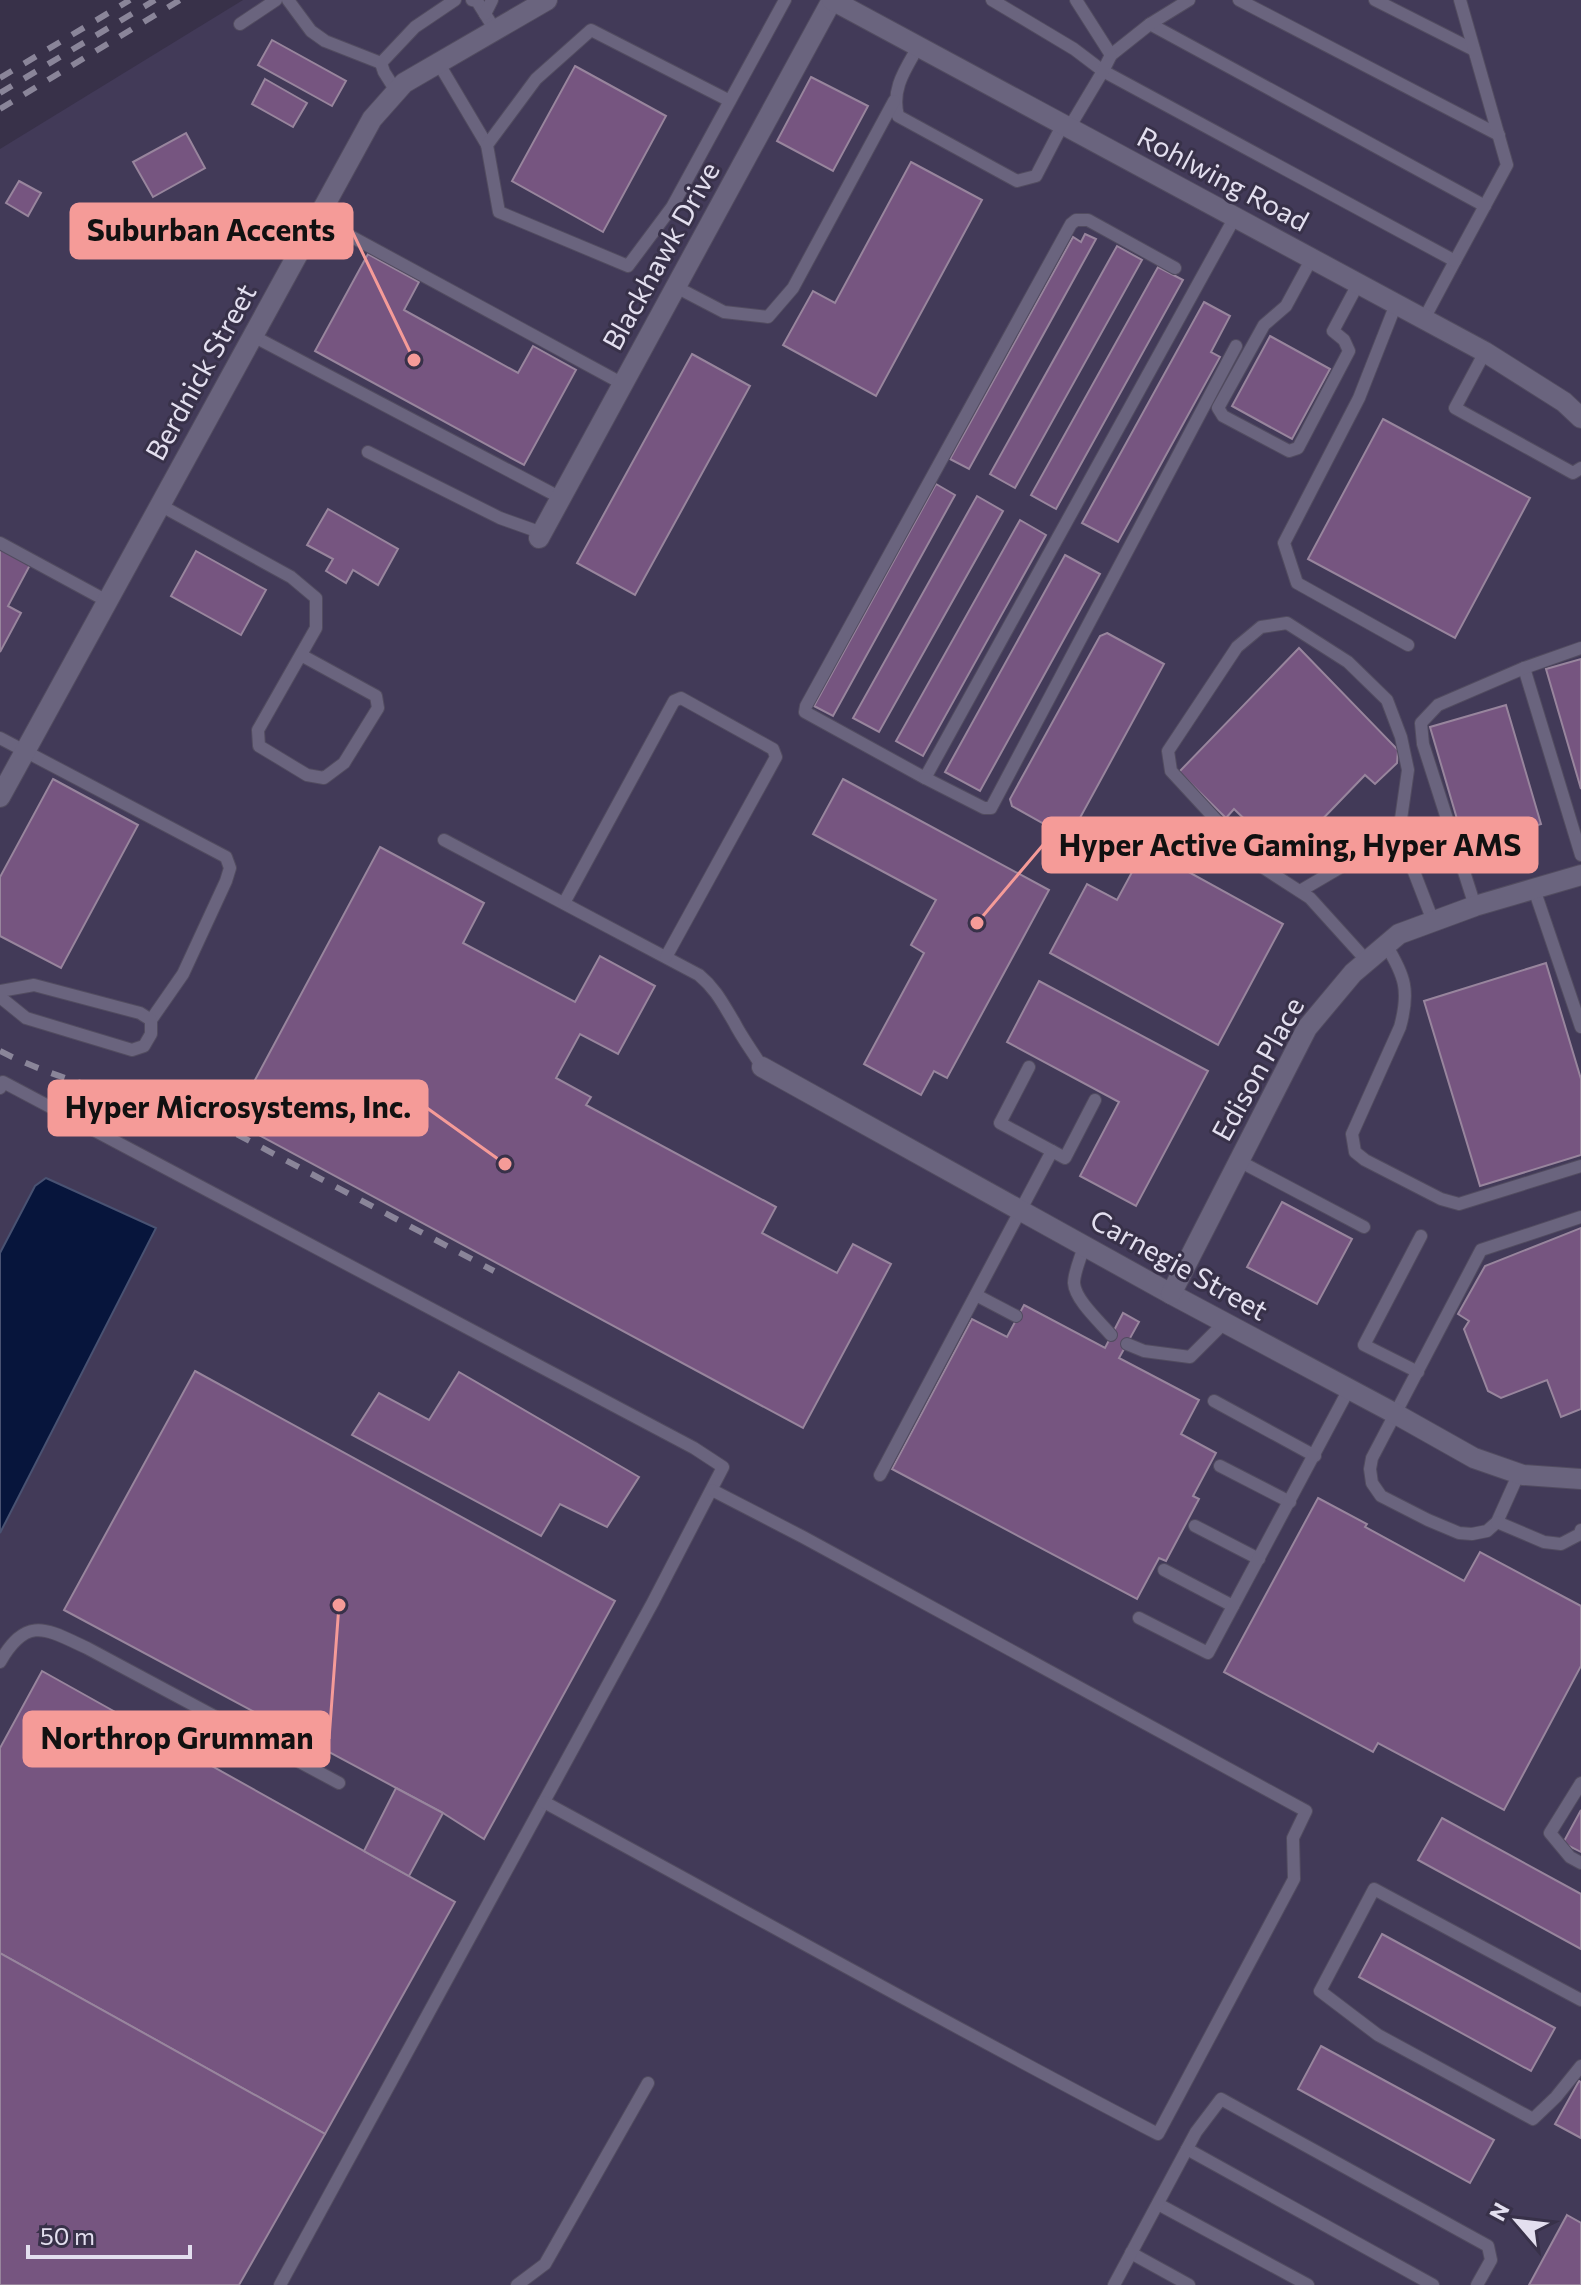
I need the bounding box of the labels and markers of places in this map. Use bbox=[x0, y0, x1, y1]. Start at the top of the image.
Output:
callout: Suburban Accents bbox=[71, 204, 352, 258]
callout: Hyper Active Gaming, Hyper AMS bbox=[1043, 818, 1537, 872]
callout: Hyper Microsystems, Inc. bbox=[49, 1081, 427, 1135]
callout: Northrop Grumman bbox=[24, 1712, 329, 1766]

